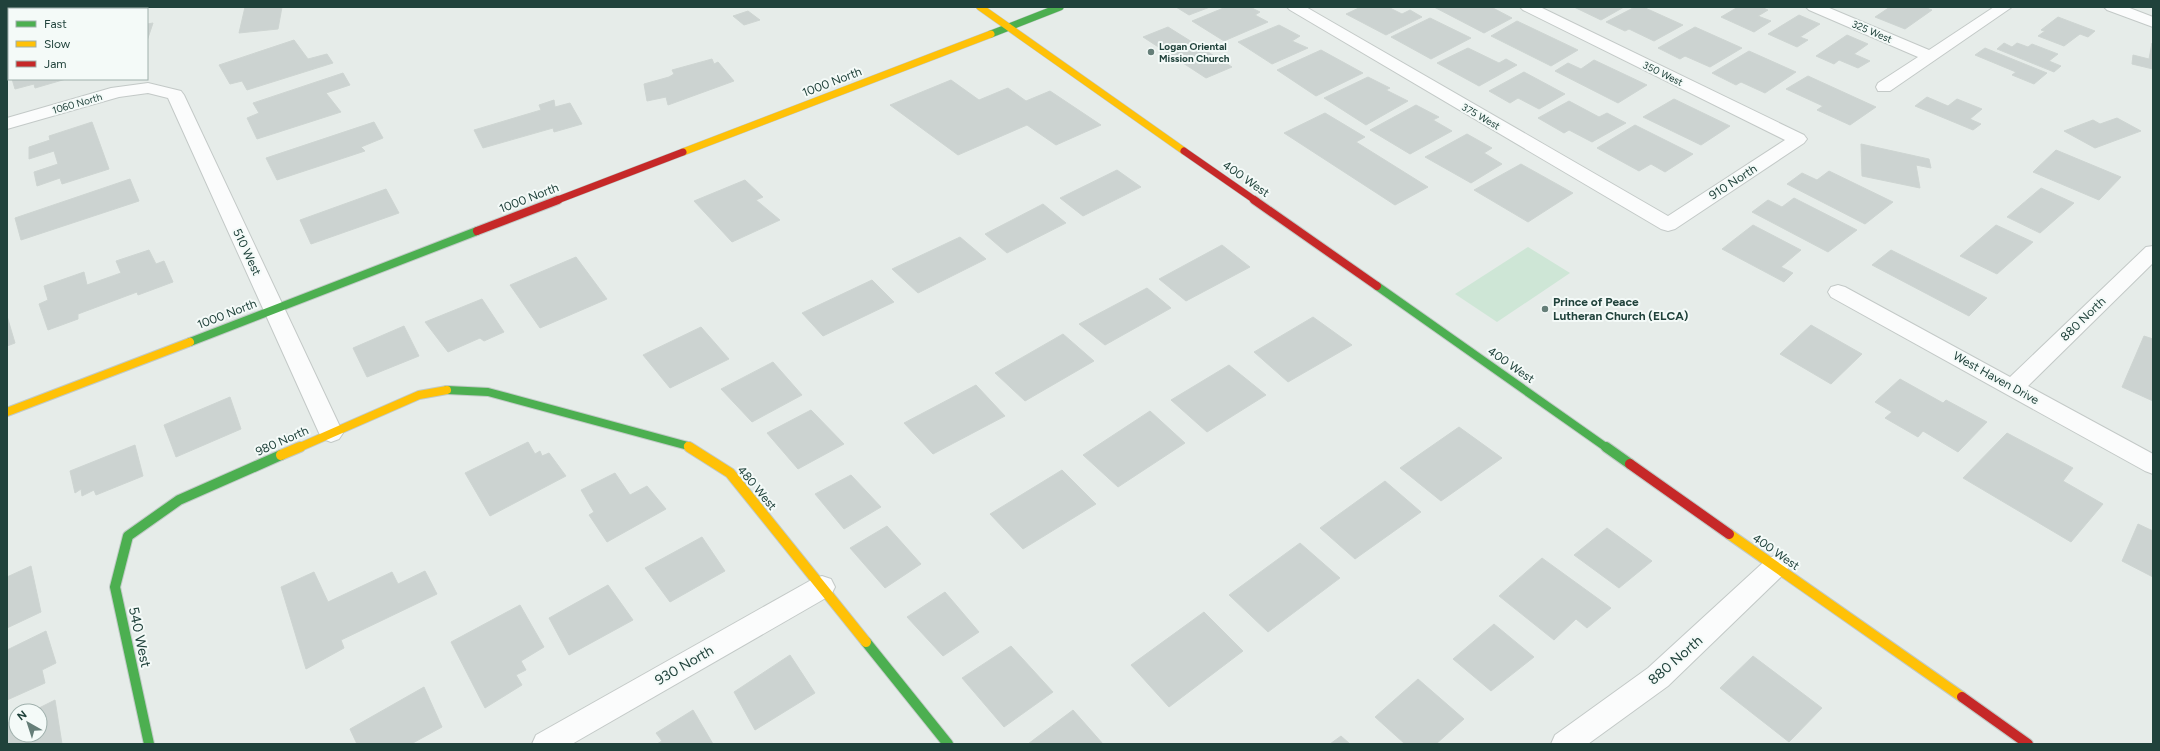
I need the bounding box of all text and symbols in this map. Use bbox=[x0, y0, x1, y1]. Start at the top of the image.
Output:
legend bbox=[8, 8, 148, 80]
text: Fast bbox=[44, 17, 67, 31]
street label: 325 West bbox=[1850, 17, 1894, 46]
text: Slow bbox=[44, 37, 71, 51]
place label: Logan Oriental Mission Church bbox=[1159, 40, 1230, 65]
marker: Logan Oriental Mission Church bbox=[1146, 47, 1156, 57]
text: Jam bbox=[44, 57, 67, 71]
street label: 350 West bbox=[1641, 58, 1685, 89]
street label: 1000 North bbox=[800, 64, 864, 100]
street label: 1060 North bbox=[51, 90, 104, 117]
street label: 375 West bbox=[1459, 100, 1502, 133]
street label: 400 West bbox=[1220, 158, 1272, 200]
street label: 910 North bbox=[1707, 161, 1760, 203]
street label: 1000 North bbox=[497, 180, 561, 216]
street label: 510 West bbox=[230, 226, 264, 278]
street label: 880 North bbox=[2058, 294, 2109, 344]
place label: Prince of Peace Lutheran Church (ELCA) bbox=[1553, 295, 1689, 323]
street label: 1000 North bbox=[195, 296, 259, 332]
marker: Prince of Peace Lutheran Church (ELCA) bbox=[1540, 304, 1550, 314]
street label: 400 West bbox=[1485, 344, 1537, 386]
street label: West Haven Drive bbox=[1951, 349, 2042, 408]
street label: 980 North bbox=[253, 423, 311, 459]
street label: 480 West bbox=[735, 463, 780, 513]
street label: 400 West bbox=[1750, 531, 1802, 573]
street label: 540 West bbox=[125, 605, 154, 669]
street label: 880 North bbox=[1645, 632, 1706, 689]
street label: 930 North bbox=[652, 642, 717, 689]
north arrow bbox=[8, 703, 48, 743]
text: N bbox=[15, 708, 29, 723]

